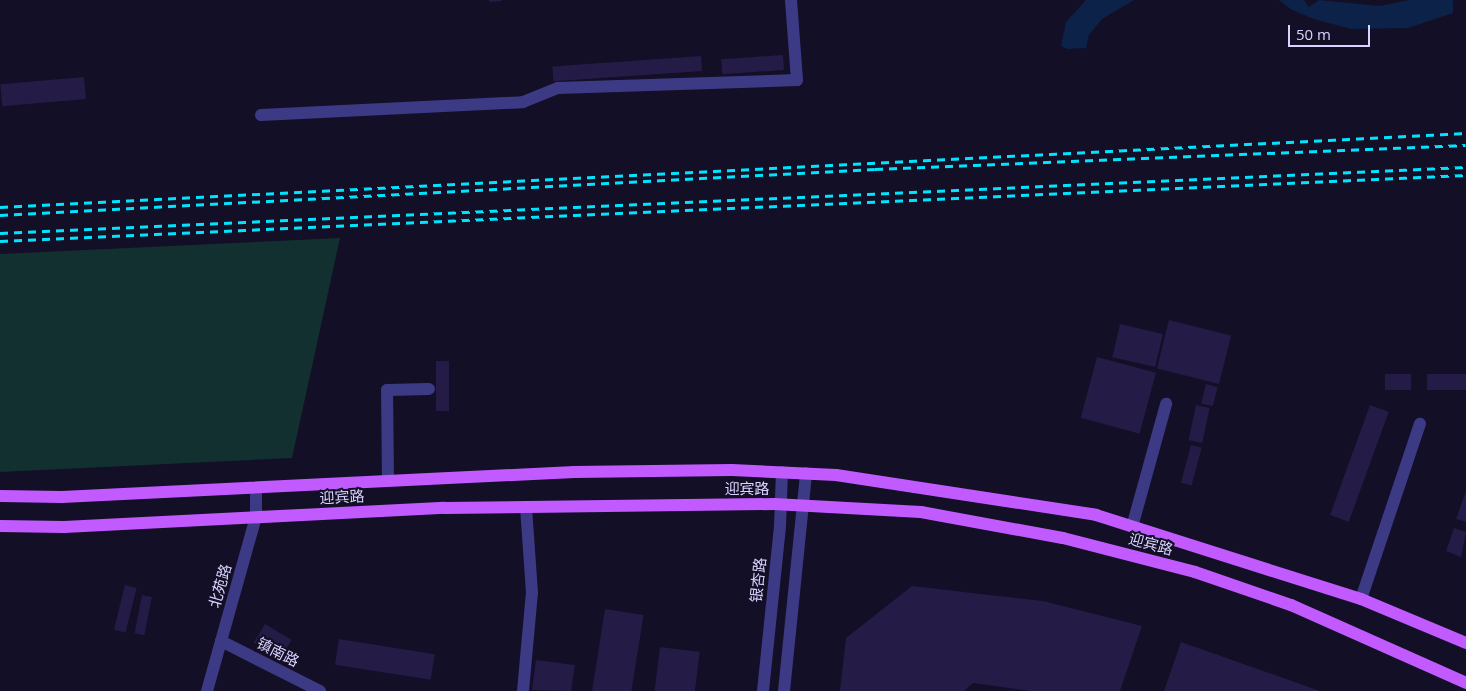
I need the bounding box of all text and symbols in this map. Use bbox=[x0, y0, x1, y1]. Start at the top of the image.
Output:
scale bar bbox=[1291, 15, 1374, 47]
text: 50 m bbox=[1296, 24, 1331, 44]
street label: 迎宾路 bbox=[725, 480, 769, 498]
street label: 迎宾路 bbox=[319, 487, 365, 507]
street label: 迎宾路 bbox=[1127, 529, 1175, 559]
street label: 银杏路 bbox=[747, 557, 769, 603]
street label: 北苑路 bbox=[205, 562, 235, 610]
street label: 镇南路 bbox=[254, 634, 302, 670]

